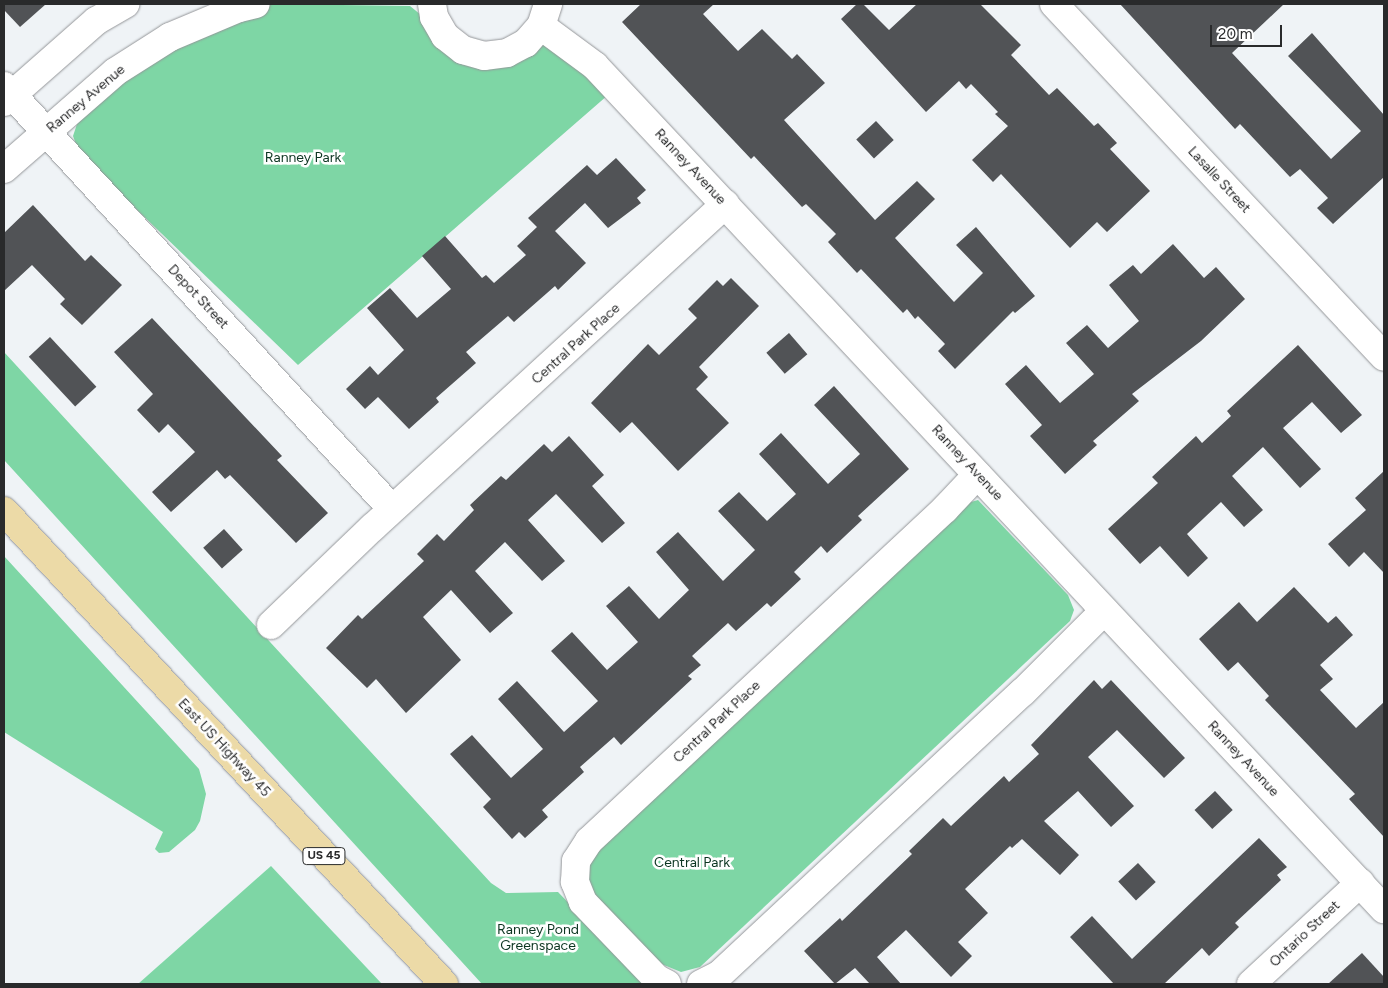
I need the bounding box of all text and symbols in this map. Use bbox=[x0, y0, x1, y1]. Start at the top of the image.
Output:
scale bar bbox=[1213, 15, 1286, 47]
text: 20 m bbox=[1218, 25, 1252, 43]
street label: Ranney Avenue bbox=[43, 61, 129, 137]
street label: Ranney Avenue bbox=[651, 126, 729, 208]
street label: Lasalle Street bbox=[1184, 143, 1254, 217]
park label: Ranney Park bbox=[265, 150, 341, 166]
street label: Depot Street bbox=[164, 261, 232, 333]
street label: Central Park Place bbox=[528, 300, 624, 388]
street label: Ranney Avenue bbox=[928, 422, 1006, 504]
street label: Central Park Place bbox=[670, 677, 764, 767]
street label: East US Highway 45 bbox=[174, 696, 274, 800]
street label: Ranney Avenue bbox=[1204, 718, 1282, 800]
road number: US 45 bbox=[302, 846, 346, 866]
park label: Central Park bbox=[654, 855, 730, 871]
street label: Ontario Street bbox=[1266, 897, 1344, 971]
park label: Ranney Pond Greenspace bbox=[497, 922, 579, 954]

